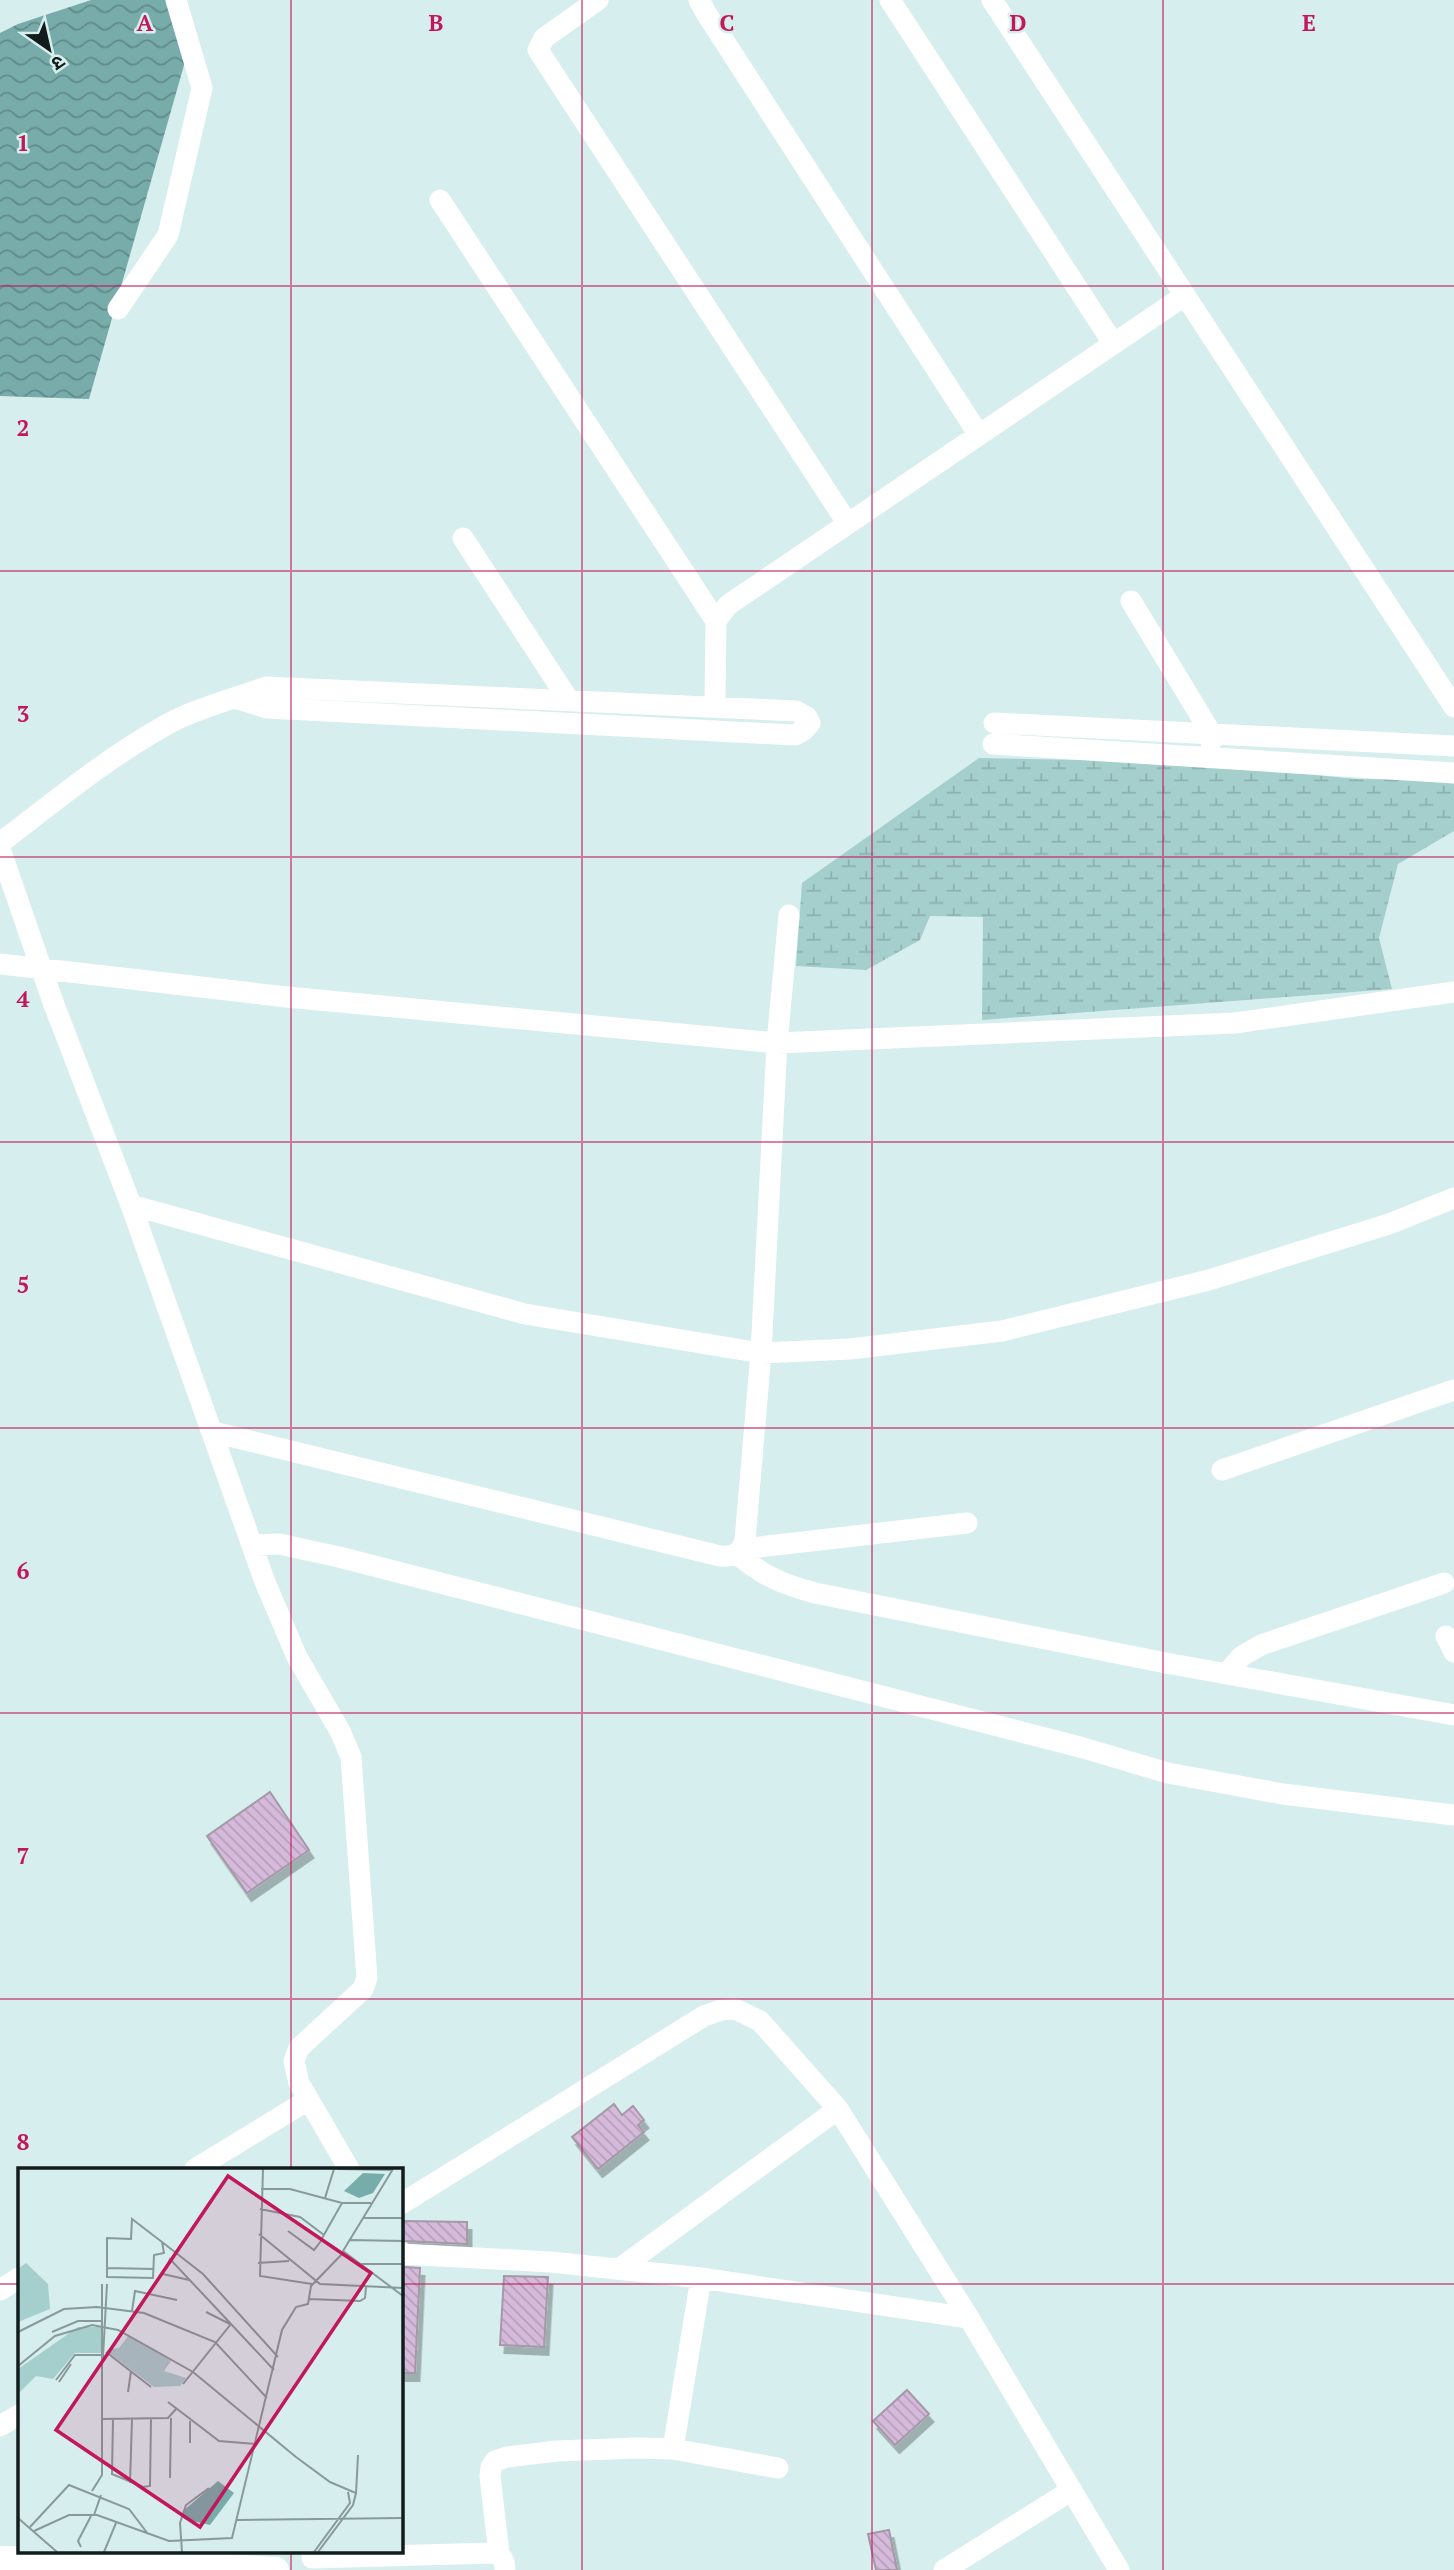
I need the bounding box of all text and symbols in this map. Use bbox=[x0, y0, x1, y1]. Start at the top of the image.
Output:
text: A bbox=[137, 7, 154, 38]
text: B bbox=[429, 7, 444, 38]
text: C bbox=[720, 7, 735, 38]
text: D bbox=[1010, 7, 1027, 38]
text: E bbox=[1302, 7, 1316, 38]
north arrow bbox=[14, 14, 84, 84]
text: उ bbox=[46, 50, 70, 77]
text: 1 bbox=[17, 127, 30, 158]
text: 2 bbox=[17, 412, 30, 443]
text: 3 bbox=[17, 698, 30, 729]
text: 4 bbox=[17, 983, 30, 1014]
text: 5 bbox=[17, 1269, 30, 1300]
text: 6 bbox=[17, 1555, 30, 1586]
text: 7 bbox=[17, 1840, 30, 1871]
text: 8 bbox=[17, 2126, 30, 2157]
inset map bbox=[18, 2168, 402, 2552]

